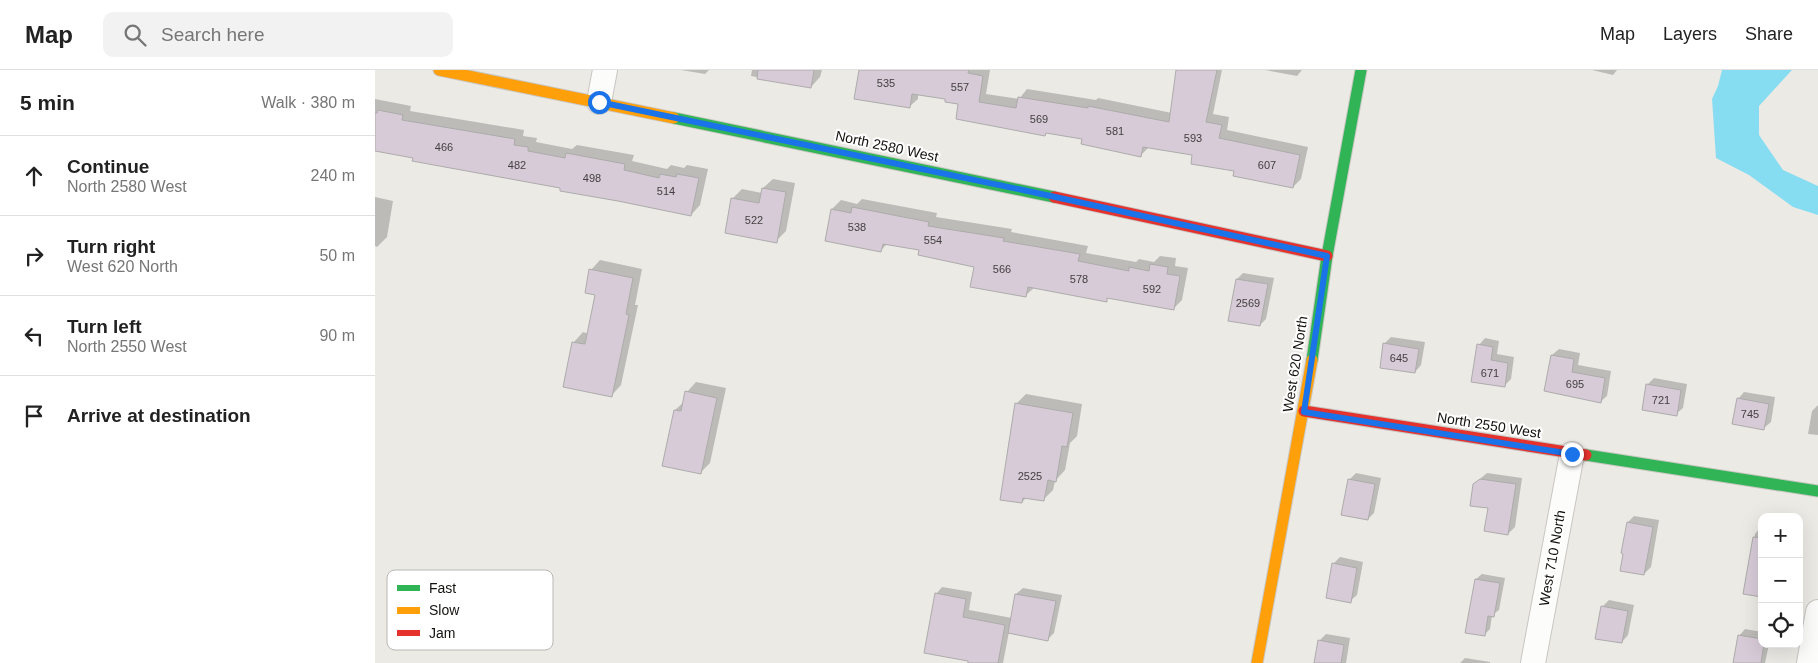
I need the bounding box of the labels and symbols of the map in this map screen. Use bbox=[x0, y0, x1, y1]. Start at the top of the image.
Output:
house number: 535 bbox=[877, 77, 895, 89]
house number: 557 bbox=[951, 81, 969, 93]
route start bbox=[588, 91, 611, 114]
house number: 569 bbox=[1030, 113, 1048, 125]
house number: 581 bbox=[1106, 125, 1124, 137]
street label: North 2580 West bbox=[834, 127, 940, 165]
house number: 593 bbox=[1184, 132, 1202, 144]
house number: 466 bbox=[435, 141, 453, 153]
house number: 482 bbox=[508, 159, 526, 171]
house number: 607 bbox=[1258, 159, 1276, 171]
house number: 498 bbox=[583, 172, 601, 184]
house number: 514 bbox=[657, 185, 675, 197]
house number: 522 bbox=[745, 214, 763, 226]
house number: 538 bbox=[848, 221, 866, 233]
house number: 554 bbox=[924, 234, 942, 246]
house number: 566 bbox=[993, 263, 1011, 275]
house number: 578 bbox=[1070, 273, 1088, 285]
house number: 592 bbox=[1143, 283, 1161, 295]
house number: 2569 bbox=[1236, 297, 1260, 309]
street label: West 620 North bbox=[1280, 315, 1310, 413]
house number: 645 bbox=[1390, 352, 1408, 364]
house number: 671 bbox=[1481, 367, 1499, 379]
house number: 695 bbox=[1566, 378, 1584, 390]
house number: 721 bbox=[1652, 394, 1670, 406]
house number: 745 bbox=[1741, 408, 1759, 420]
street label: North 2550 West bbox=[1436, 409, 1542, 441]
route end bbox=[1561, 443, 1584, 466]
house number: 2525 bbox=[1018, 470, 1042, 482]
street label: West 710 North bbox=[1536, 509, 1568, 607]
legend bbox=[387, 570, 553, 650]
text: Fast bbox=[429, 580, 456, 596]
text: Slow bbox=[429, 602, 460, 618]
text: Jam bbox=[429, 625, 455, 641]

